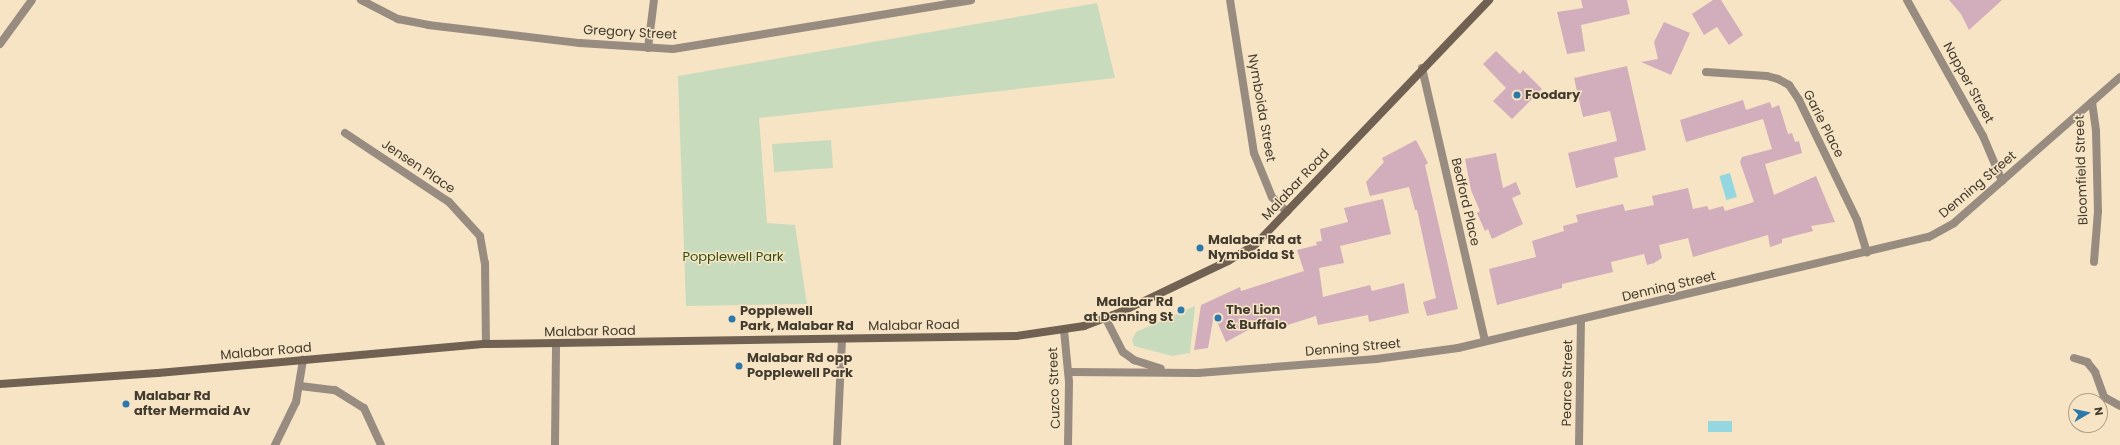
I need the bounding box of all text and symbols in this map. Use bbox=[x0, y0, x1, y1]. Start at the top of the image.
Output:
street label: Gregory Street bbox=[583, 23, 677, 43]
street label: Napper Street bbox=[1939, 40, 1997, 126]
street label: Nymboida Street bbox=[1244, 53, 1278, 163]
place label: Foodary bbox=[1525, 87, 1580, 103]
street label: Garie Place bbox=[1799, 88, 1847, 160]
marker: Foodary bbox=[1512, 90, 1522, 100]
street label: Bloomfield Street bbox=[2072, 115, 2092, 225]
street label: Jensen Place bbox=[378, 137, 458, 197]
street label: Malabar Road bbox=[1259, 146, 1333, 224]
street label: Denning Street bbox=[1936, 148, 2020, 222]
street label: Bedford Place bbox=[1447, 156, 1483, 248]
place label: Malabar Rd at Nymboida St bbox=[1208, 233, 1302, 264]
marker: Malabar Rd at Nymboida St bbox=[1195, 243, 1205, 253]
park label: Popplewell Park bbox=[682, 249, 784, 265]
street label: Denning Street bbox=[1621, 269, 1717, 305]
place label: Malabar Rd at Denning St bbox=[1084, 295, 1173, 326]
place label: The Lion & Buffalo bbox=[1226, 303, 1287, 334]
place label: Popplewell Park, Malabar Rd bbox=[740, 304, 854, 335]
marker: Malabar Rd at Denning St bbox=[1176, 305, 1186, 315]
marker: The Lion & Buffalo bbox=[1213, 313, 1223, 323]
marker: Popplewell Park, Malabar Rd bbox=[727, 314, 737, 324]
street label: Malabar Road bbox=[868, 317, 960, 335]
street label: Malabar Road bbox=[544, 323, 636, 341]
street label: Denning Street bbox=[1305, 336, 1401, 360]
street label: Malabar Road bbox=[220, 340, 312, 364]
street label: Pearce Street bbox=[1559, 340, 1577, 426]
street label: Cuzco Street bbox=[1046, 347, 1064, 429]
place label: Malabar Rd opp Popplewell Park bbox=[747, 351, 853, 382]
marker: Malabar Rd opp Popplewell Park bbox=[734, 361, 744, 371]
place label: Malabar Rd after Mermaid Av bbox=[134, 389, 250, 420]
north arrow bbox=[2068, 393, 2108, 433]
marker: Malabar Rd after Mermaid Av bbox=[121, 399, 131, 409]
text: N bbox=[2090, 406, 2107, 417]

